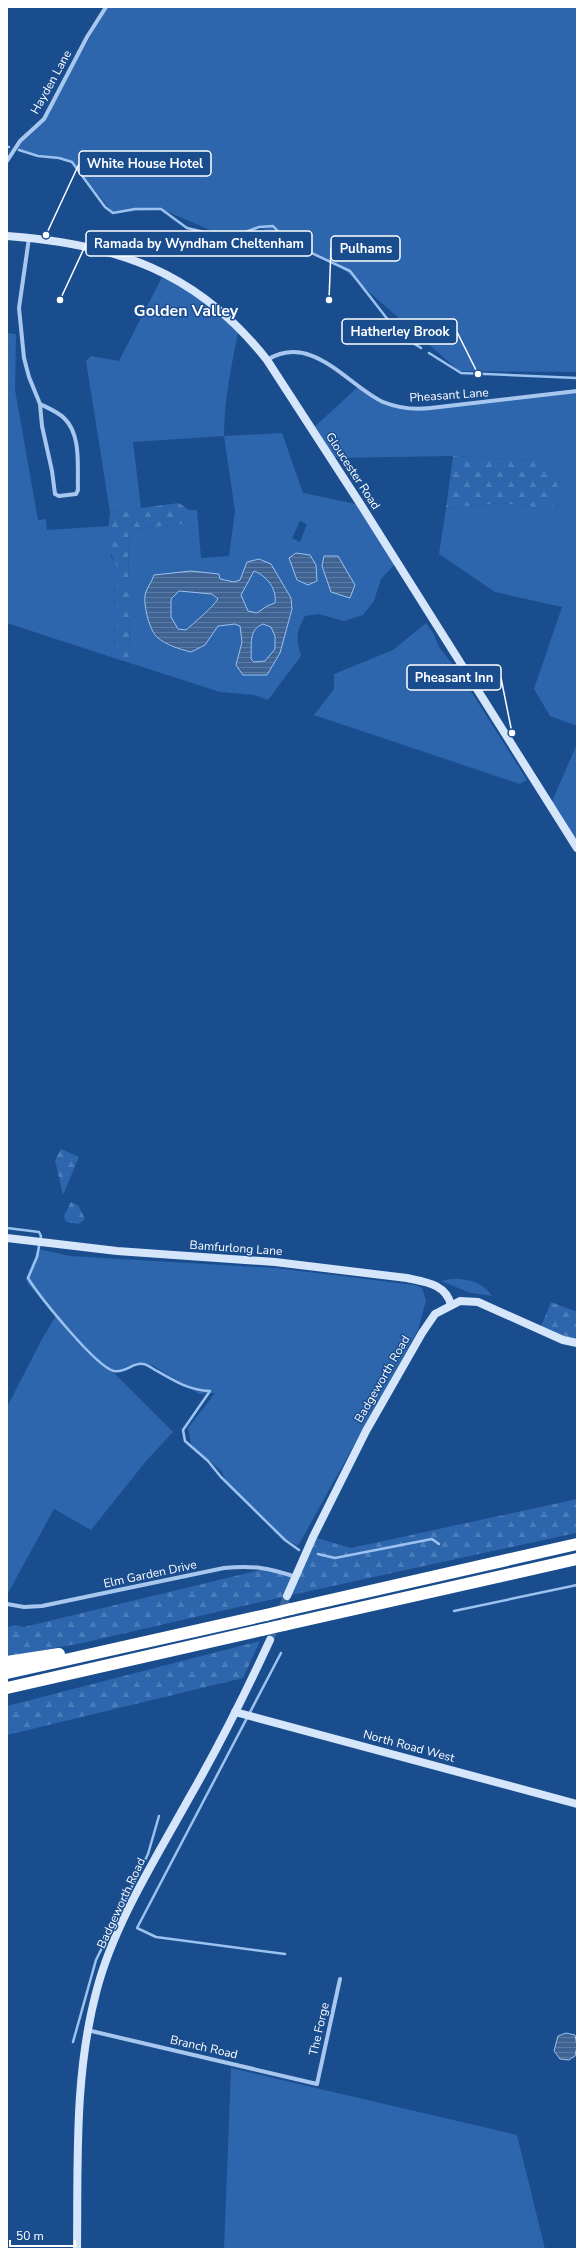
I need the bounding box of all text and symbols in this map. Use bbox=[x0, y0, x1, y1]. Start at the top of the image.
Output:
street label: Hayden Lane bbox=[27, 47, 75, 117]
callout: White House Hotel bbox=[79, 151, 211, 176]
text: White House Hotel bbox=[87, 155, 204, 173]
callout: Ramada by Wyndham Cheltenham bbox=[86, 231, 312, 256]
text: Ramada by Wyndham Cheltenham bbox=[94, 235, 304, 253]
callout: Pulhams bbox=[331, 236, 400, 261]
text: Pulhams bbox=[340, 240, 392, 258]
district label: Golden Valley bbox=[134, 300, 239, 322]
callout: Hatherley Brook bbox=[342, 319, 457, 344]
text: Hatherley Brook bbox=[350, 323, 451, 341]
street label: Pheasant Lane bbox=[409, 384, 489, 406]
street label: Gloucester Road bbox=[322, 429, 384, 513]
callout: Pheasant Inn bbox=[407, 665, 501, 690]
text: Pheasant Inn bbox=[415, 669, 493, 687]
street label: Bamfurlong Lane bbox=[189, 1237, 283, 1259]
street label: Badgeworth Road bbox=[351, 1333, 413, 1425]
street label: Elm Garden Drive bbox=[102, 1556, 198, 1592]
street label: North Road West bbox=[361, 1726, 457, 1766]
street label: Badgeworth Road bbox=[93, 1855, 149, 1951]
street label: The Forge bbox=[305, 2001, 333, 2057]
street label: Branch Road bbox=[169, 2031, 239, 2063]
scale bar bbox=[10, 2222, 75, 2248]
text: 50 m bbox=[16, 2228, 44, 2244]

